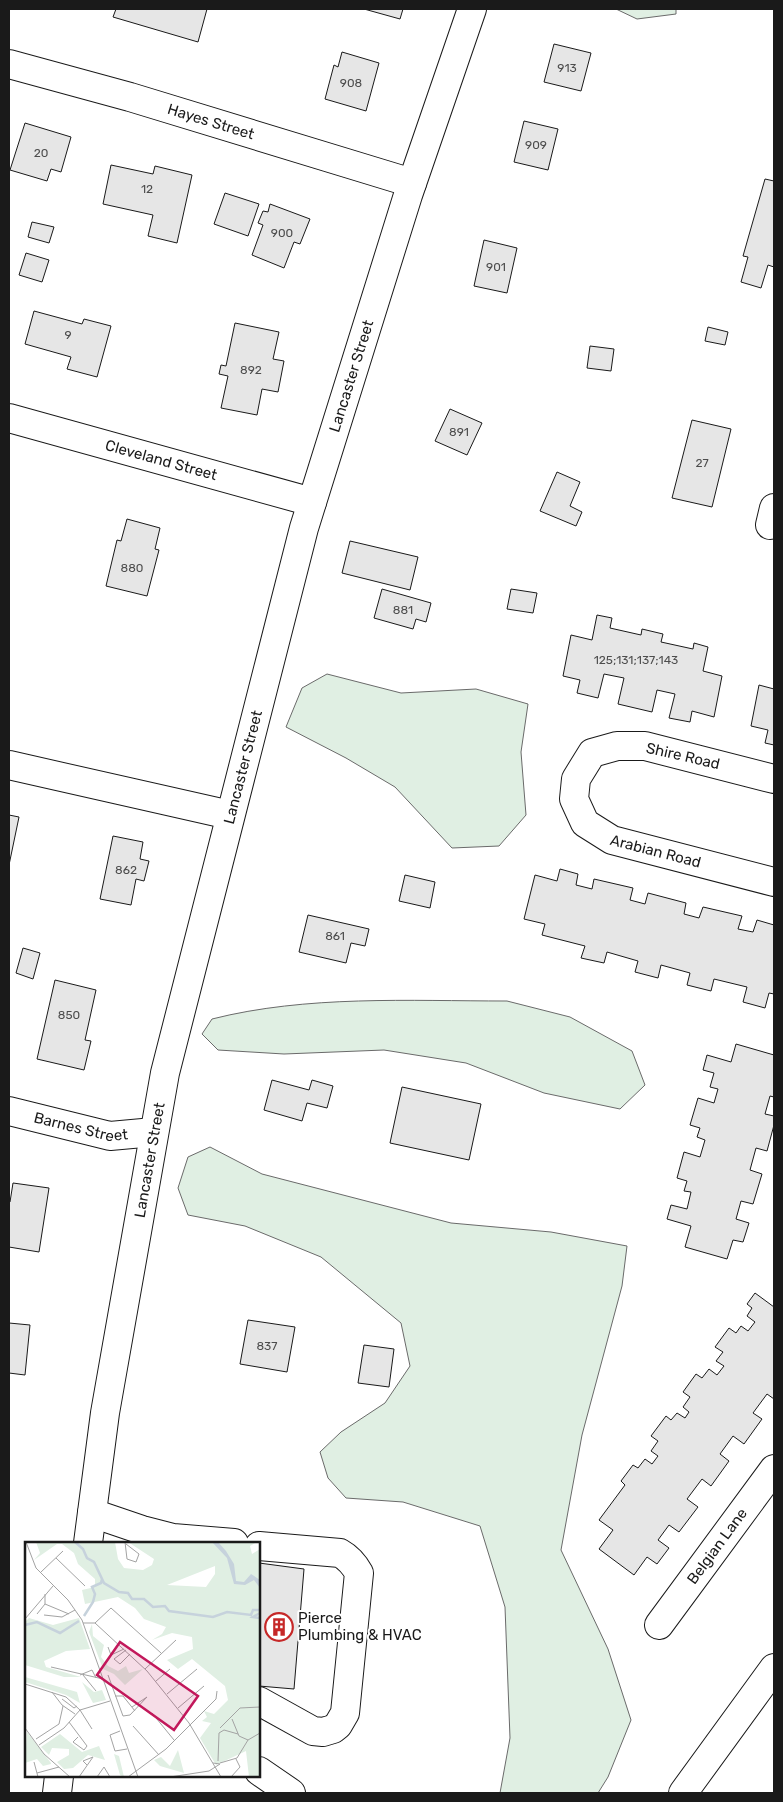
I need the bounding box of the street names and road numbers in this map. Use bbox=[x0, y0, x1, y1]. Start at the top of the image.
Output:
street label: Hayes Street bbox=[165, 100, 257, 143]
street label: Lancaster Street bbox=[325, 317, 377, 434]
street label: Cleveland Street bbox=[103, 436, 219, 484]
street label: Lancaster Street bbox=[220, 708, 266, 826]
street label: Shire Road bbox=[644, 739, 722, 773]
street label: Arabian Road bbox=[608, 831, 703, 872]
street label: Lancaster Street bbox=[131, 1101, 169, 1219]
street label: Barnes Street bbox=[32, 1108, 129, 1146]
street label: Belgian Lane bbox=[683, 1505, 751, 1588]

